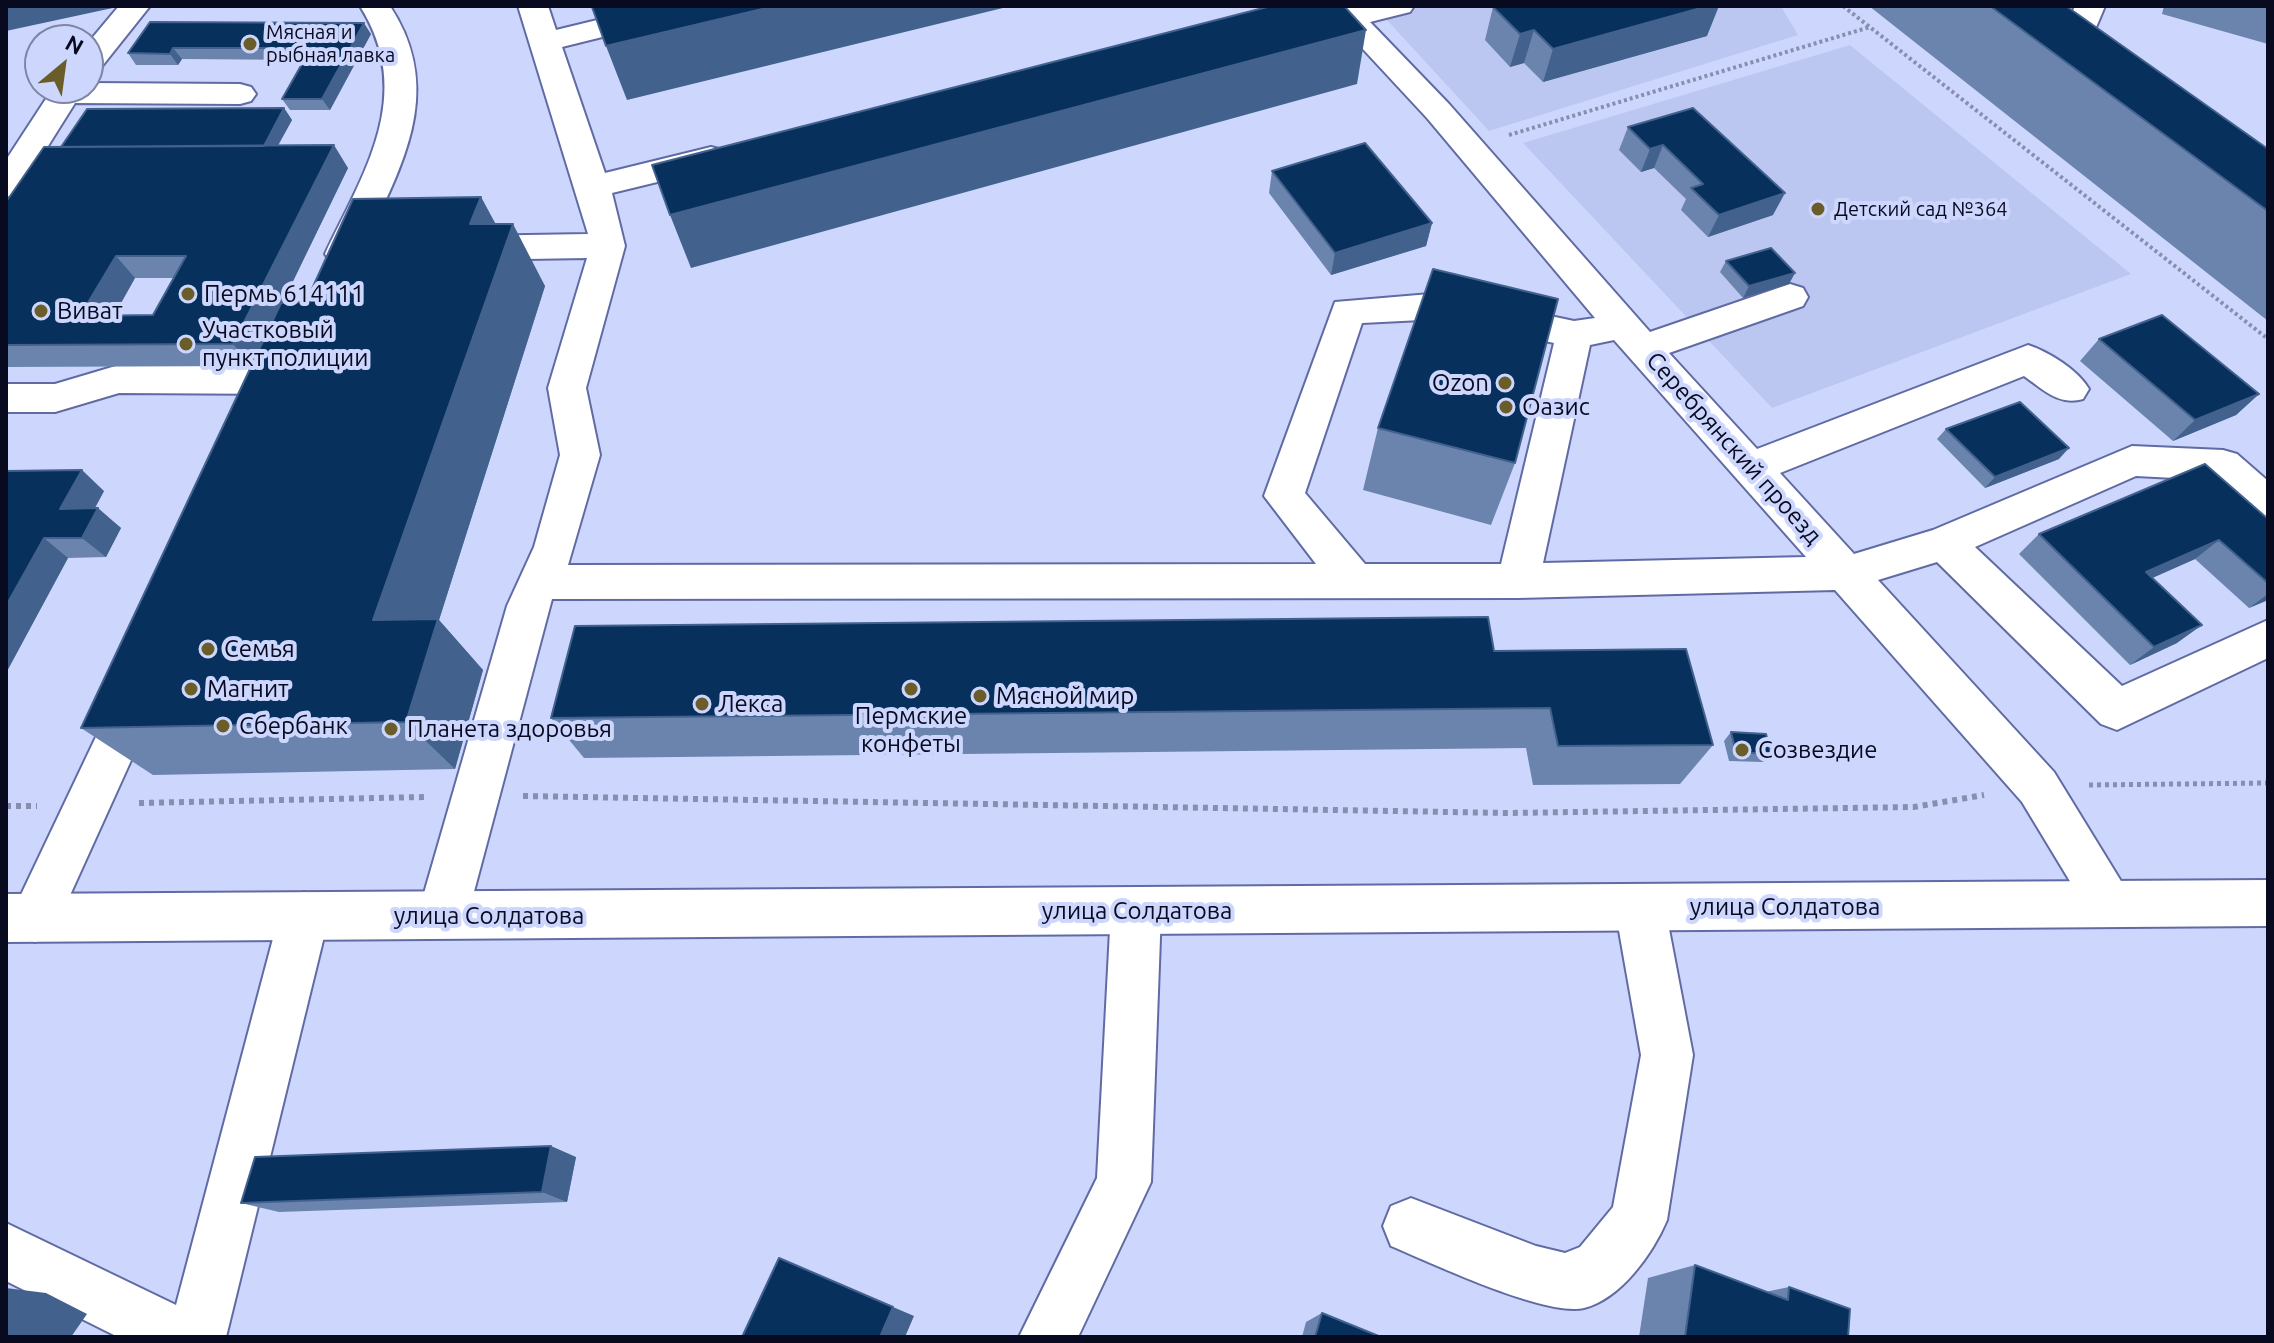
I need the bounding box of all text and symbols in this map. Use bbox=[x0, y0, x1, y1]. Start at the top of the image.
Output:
place label: Мясная и рыбная лавка bbox=[266, 20, 395, 67]
north arrow bbox=[24, 24, 104, 104]
text: N bbox=[62, 29, 88, 59]
marker: Мясная и рыбная лавка bbox=[241, 35, 259, 53]
place label: Детский сад №364 bbox=[1834, 197, 2007, 221]
marker: Детский сад №364 bbox=[1809, 200, 1827, 218]
place label: Пермь 614111 bbox=[204, 280, 364, 308]
marker: Пермь 614111 bbox=[179, 285, 197, 303]
place label: Виват bbox=[57, 297, 123, 325]
marker: Виват bbox=[32, 302, 50, 320]
place label: Участковый пункт полиции bbox=[202, 316, 368, 372]
marker: Участковый пункт полиции bbox=[177, 335, 195, 353]
street label: Серебрянский проезд bbox=[1640, 346, 1828, 550]
place label: Ozon bbox=[1432, 369, 1489, 397]
marker: Ozon bbox=[1496, 374, 1514, 392]
place label: Оазис bbox=[1522, 393, 1590, 421]
marker: Оазис bbox=[1497, 398, 1515, 416]
place label: Семья bbox=[224, 635, 295, 663]
marker: Семья bbox=[199, 640, 217, 658]
place label: Магнит bbox=[207, 675, 289, 703]
marker: Магнит bbox=[182, 680, 200, 698]
marker: Пермские конфеты bbox=[902, 680, 920, 698]
place label: Мясной мир bbox=[996, 682, 1134, 710]
marker: Мясной мир bbox=[971, 687, 989, 705]
place label: Лекса bbox=[718, 690, 783, 718]
marker: Лекса bbox=[693, 695, 711, 713]
place label: Пермские конфеты bbox=[855, 702, 967, 758]
place label: Сбербанк bbox=[239, 712, 348, 740]
place label: Планета здоровья bbox=[407, 715, 612, 743]
marker: Сбербанк bbox=[214, 717, 232, 735]
marker: Планета здоровья bbox=[382, 720, 400, 738]
place label: Созвездие bbox=[1758, 736, 1878, 764]
marker: Созвездие bbox=[1733, 741, 1751, 759]
street label: улица Солдатова bbox=[1690, 893, 1880, 921]
street label: улица Солдатова bbox=[1042, 897, 1232, 925]
street label: улица Солдатова bbox=[394, 902, 584, 930]

